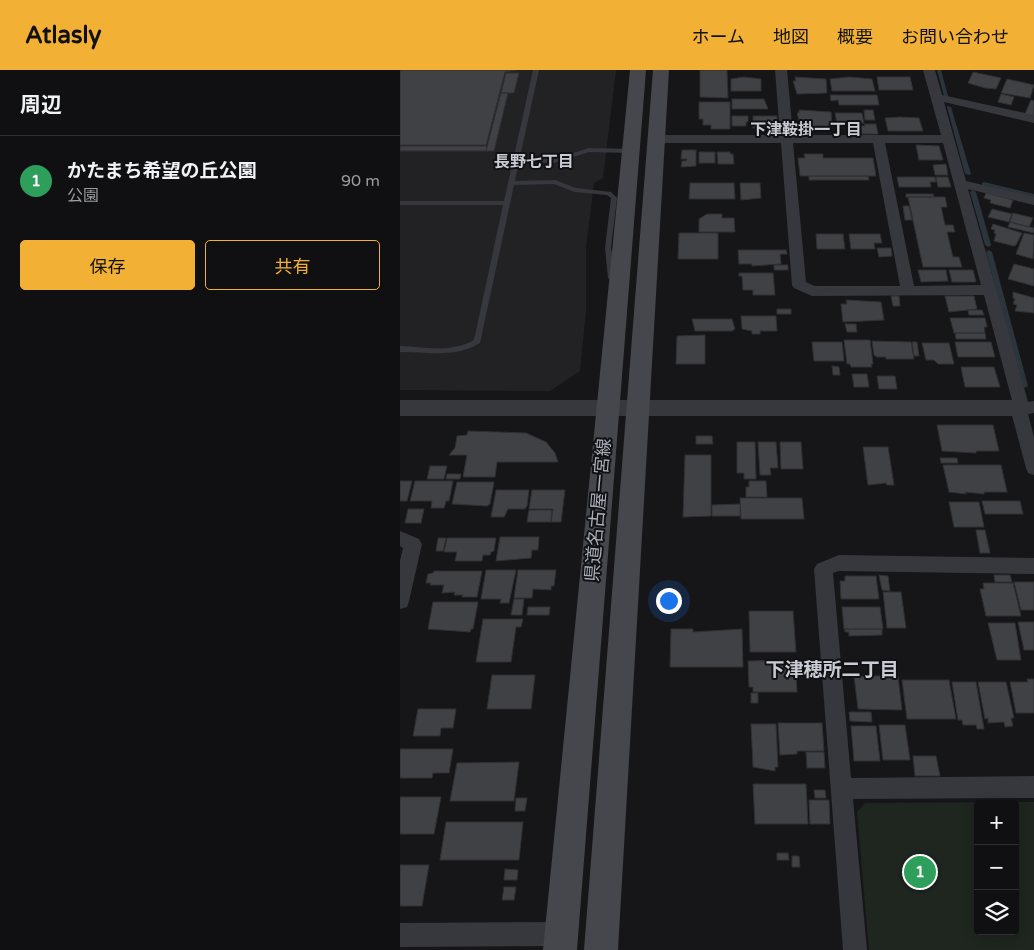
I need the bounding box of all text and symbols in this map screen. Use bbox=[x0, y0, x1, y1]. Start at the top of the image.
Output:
text: Atlasly bbox=[25, 21, 101, 50]
text: ホーム bbox=[692, 26, 745, 48]
text: 地図 bbox=[773, 26, 809, 48]
text: 概要 bbox=[837, 26, 873, 48]
text: お問い合わせ bbox=[901, 26, 1009, 48]
text: 周辺 bbox=[20, 93, 62, 118]
district label: 下津鞍掛一丁目 bbox=[750, 120, 862, 140]
district label: 長野七丁目 bbox=[494, 152, 574, 172]
text: かたまち希望の丘公園 bbox=[67, 160, 256, 182]
text: 1 bbox=[31, 171, 41, 191]
text: 90 m bbox=[341, 171, 380, 191]
text: 公園 bbox=[67, 186, 99, 206]
button: 保存 bbox=[20, 240, 195, 290]
button: 共有 bbox=[205, 240, 380, 290]
street label: 県道名古屋一宮線 bbox=[581, 437, 615, 583]
your location bbox=[656, 588, 682, 614]
district label: 下津穂所二丁目 bbox=[765, 659, 899, 681]
map controls bbox=[974, 800, 1019, 935]
button: + bbox=[974, 800, 1019, 845]
button: − bbox=[974, 845, 1019, 890]
pin: 1 bbox=[904, 853, 936, 891]
button: layers bbox=[974, 890, 1019, 935]

